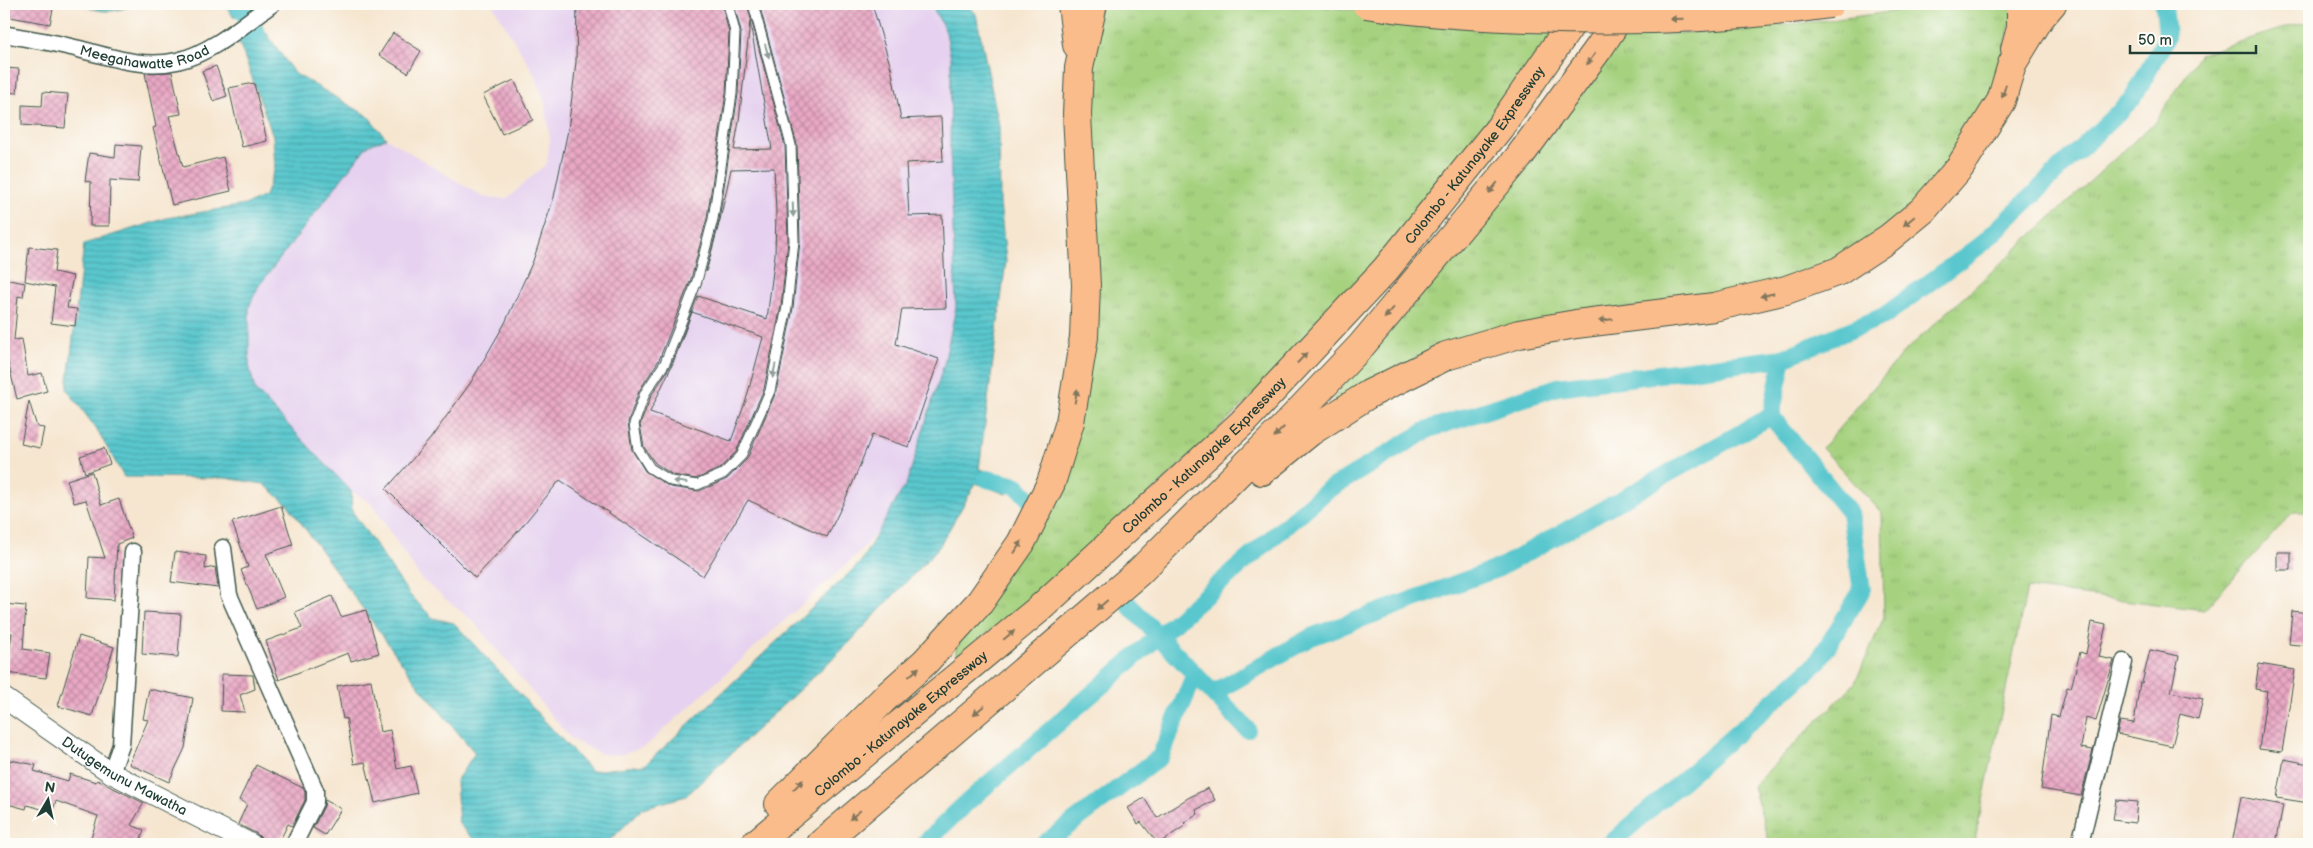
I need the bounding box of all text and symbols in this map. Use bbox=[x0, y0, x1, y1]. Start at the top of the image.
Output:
one-way arrow bbox=[1669, 16, 1685, 24]
scale bar bbox=[2130, 22, 2257, 54]
text: 50 m bbox=[2138, 31, 2172, 50]
street label: Meegahawatte Road bbox=[78, 42, 212, 73]
one-way arrow bbox=[763, 43, 771, 58]
one-way arrow bbox=[1586, 52, 1596, 66]
street label: Colombo - Katunayake Expressway bbox=[1401, 63, 1549, 248]
one-way arrow bbox=[1999, 84, 2007, 99]
one-way arrow bbox=[1487, 181, 1498, 194]
one-way arrow bbox=[789, 202, 797, 218]
one-way arrow bbox=[1903, 216, 1916, 227]
one-way arrow bbox=[1759, 291, 1774, 299]
one-way arrow bbox=[1384, 307, 1395, 319]
one-way arrow bbox=[1598, 316, 1614, 324]
one-way arrow bbox=[1296, 353, 1308, 365]
one-way arrow bbox=[770, 363, 778, 378]
street label: Colombo - Katunayake Expressway bbox=[1119, 373, 1290, 538]
one-way arrow bbox=[1072, 388, 1080, 404]
one-way arrow bbox=[1273, 426, 1285, 438]
one-way arrow bbox=[672, 478, 688, 486]
one-way arrow bbox=[1014, 541, 1023, 554]
one-way arrow bbox=[1096, 599, 1109, 610]
one-way arrow bbox=[1002, 629, 1015, 640]
street label: Colombo - Katunayake Expressway bbox=[811, 647, 992, 801]
one-way arrow bbox=[908, 666, 921, 677]
one-way arrow bbox=[973, 705, 986, 716]
street label: Dutugemunu Mawatha bbox=[58, 733, 190, 819]
north arrow bbox=[22, 776, 72, 826]
text: N bbox=[43, 778, 56, 797]
one-way arrow bbox=[792, 779, 804, 791]
one-way arrow bbox=[849, 810, 862, 821]

